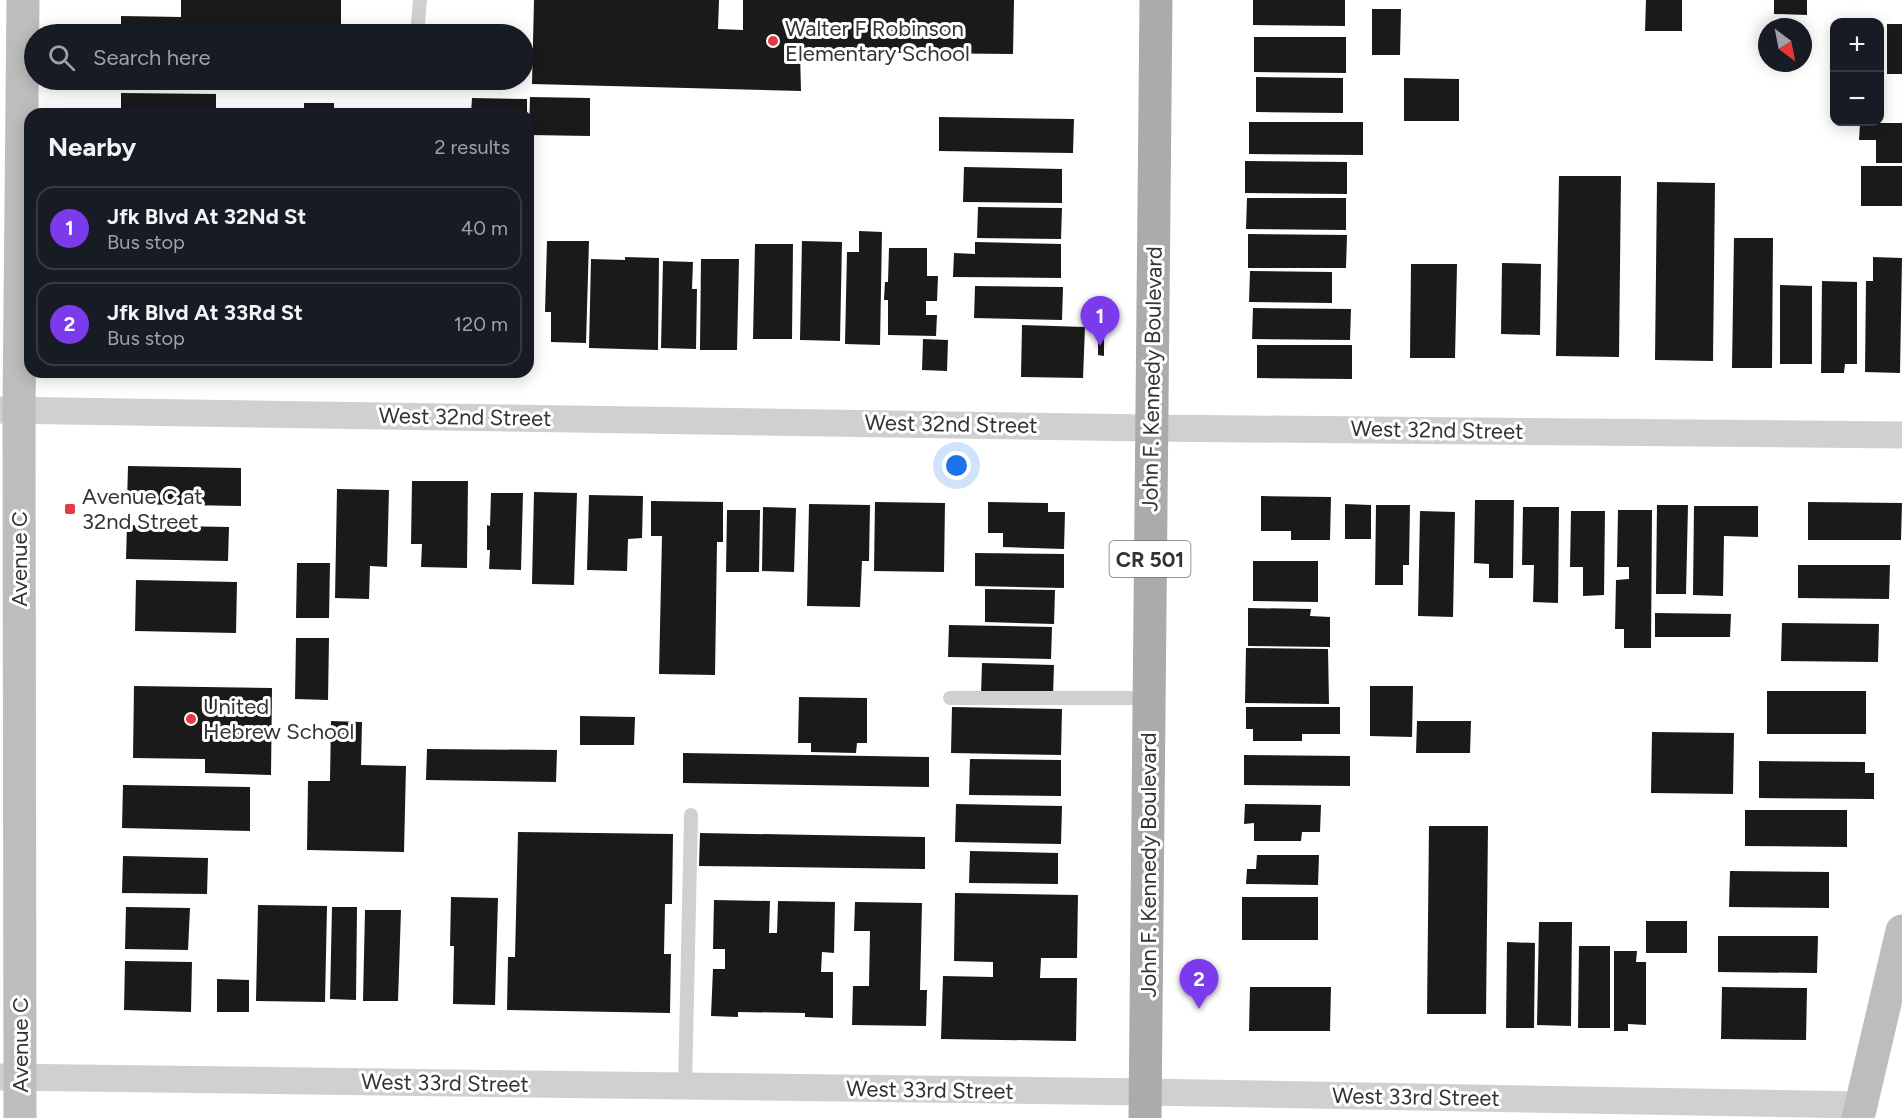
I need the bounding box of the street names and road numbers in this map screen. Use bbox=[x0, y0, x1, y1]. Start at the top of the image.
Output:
street label: John F. Kennedy Boulevard bbox=[1136, 246, 1168, 512]
street label: West 32nd Street bbox=[378, 402, 552, 432]
street label: West 32nd Street bbox=[864, 409, 1038, 439]
street label: West 32nd Street bbox=[1350, 415, 1524, 445]
street label: Avenue C bbox=[6, 511, 33, 607]
road number: CR 501 bbox=[1110, 541, 1190, 577]
street label: John F. Kennedy Boulevard bbox=[1135, 732, 1162, 998]
street label: Avenue C bbox=[7, 997, 34, 1093]
street label: West 33rd Street bbox=[361, 1068, 529, 1098]
street label: West 33rd Street bbox=[846, 1075, 1014, 1105]
street label: West 33rd Street bbox=[1332, 1082, 1500, 1112]

